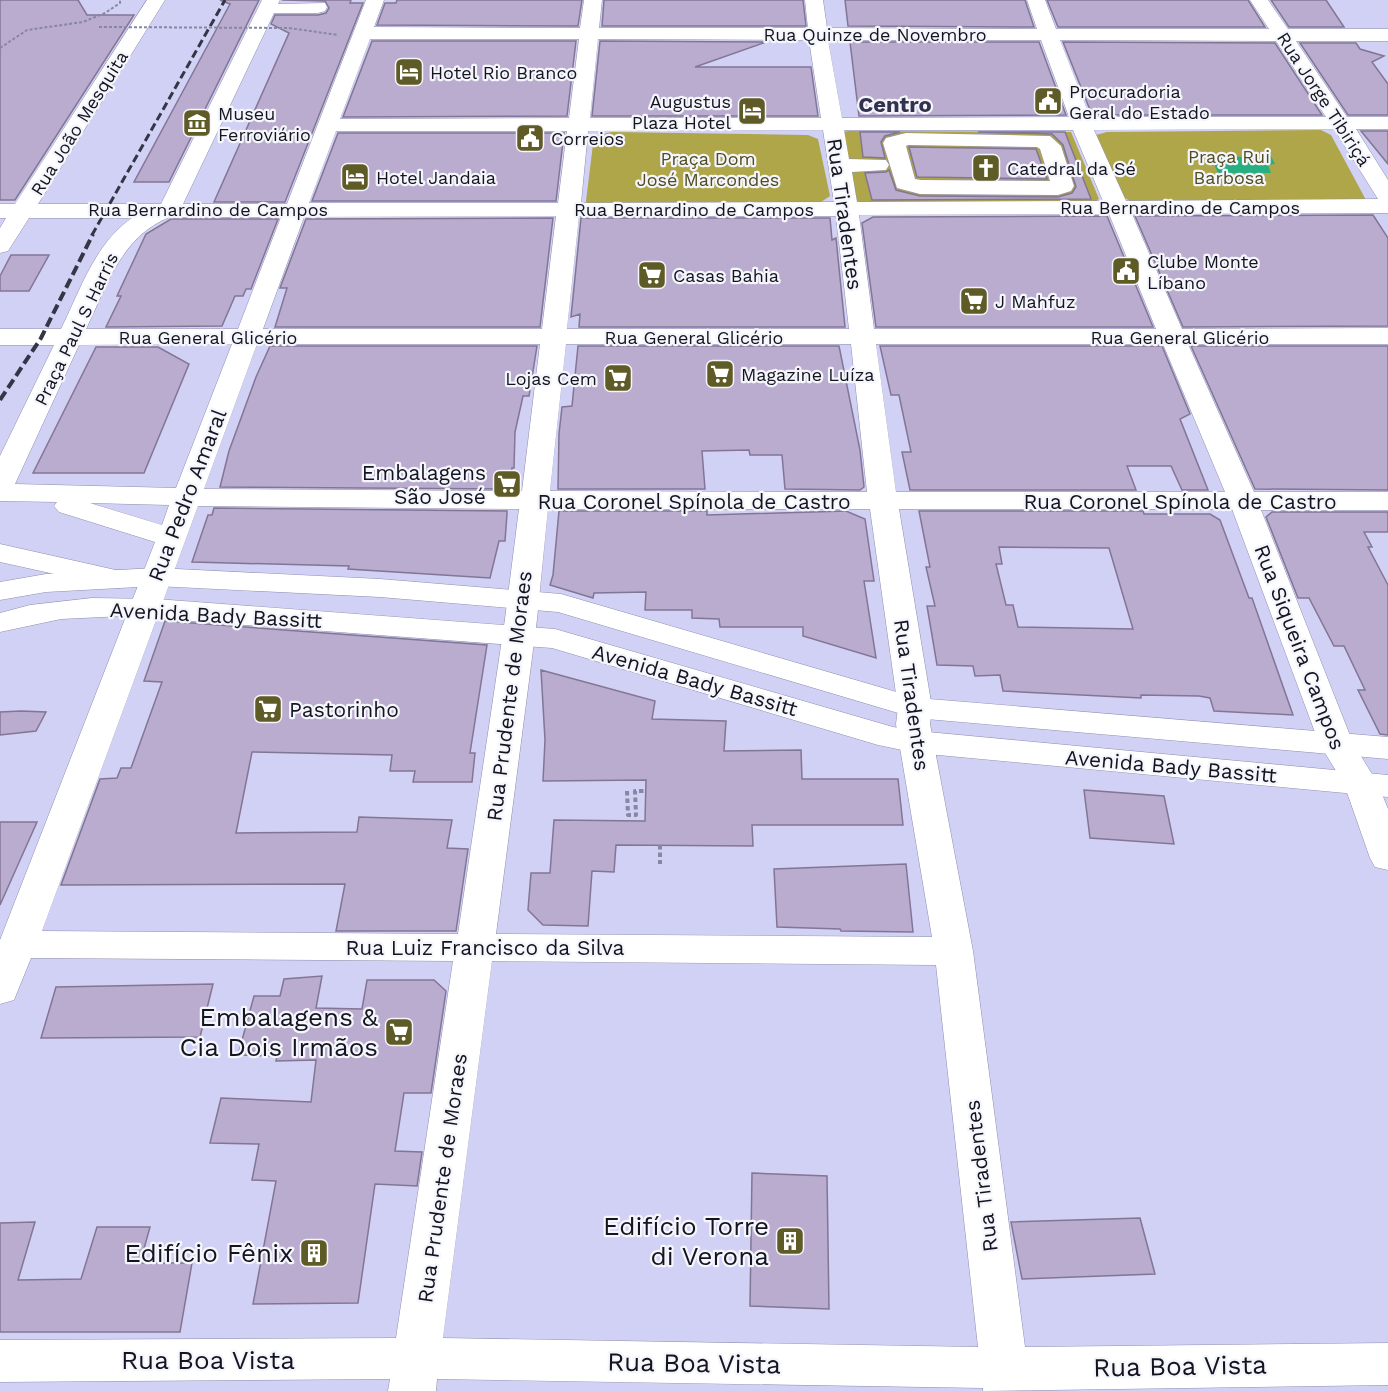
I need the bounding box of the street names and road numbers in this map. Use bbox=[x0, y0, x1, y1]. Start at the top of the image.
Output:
street label: Rua Quinze de Novembro bbox=[763, 24, 987, 45]
street label: Rua Jorge Tibiriçá bbox=[1273, 28, 1375, 170]
street label: Rua João Mesquita bbox=[26, 47, 132, 199]
street label: Rua Tiradentes bbox=[822, 137, 868, 291]
street label: Rua Bernardino de Campos bbox=[1060, 197, 1300, 218]
street label: Rua Bernardino de Campos bbox=[88, 199, 328, 220]
street label: Rua Bernardino de Campos bbox=[574, 199, 814, 220]
street label: Praça Paul S Harris bbox=[30, 249, 122, 409]
street label: Rua General Glicério bbox=[119, 327, 297, 348]
street label: Rua General Glicério bbox=[605, 327, 783, 348]
street label: Rua General Glicério bbox=[1091, 327, 1269, 348]
street label: Rua Pedro Amaral bbox=[143, 405, 232, 585]
street label: Rua Coronel Spínola de Castro bbox=[537, 489, 851, 514]
street label: Rua Coronel Spínola de Castro bbox=[1023, 489, 1337, 514]
street label: Rua Siqueira Campos bbox=[1249, 541, 1351, 753]
street label: Rua Prudente de Moraes bbox=[481, 569, 537, 823]
street label: Avenida Bady Bassitt bbox=[109, 597, 323, 633]
street label: Rua Tiradentes bbox=[889, 618, 935, 772]
street label: Avenida Bady Bassitt bbox=[589, 639, 801, 721]
street label: Avenida Bady Bassitt bbox=[1064, 744, 1278, 788]
street label: Rua Luiz Francisco da Silva bbox=[346, 935, 624, 960]
street label: Rua Prudente de Moraes bbox=[412, 1052, 472, 1304]
street label: Rua Tiradentes bbox=[959, 1099, 1003, 1253]
street label: Rua Boa Vista bbox=[121, 1345, 295, 1375]
street label: Rua Boa Vista bbox=[607, 1346, 781, 1380]
street label: Rua Boa Vista bbox=[1093, 1349, 1267, 1383]

